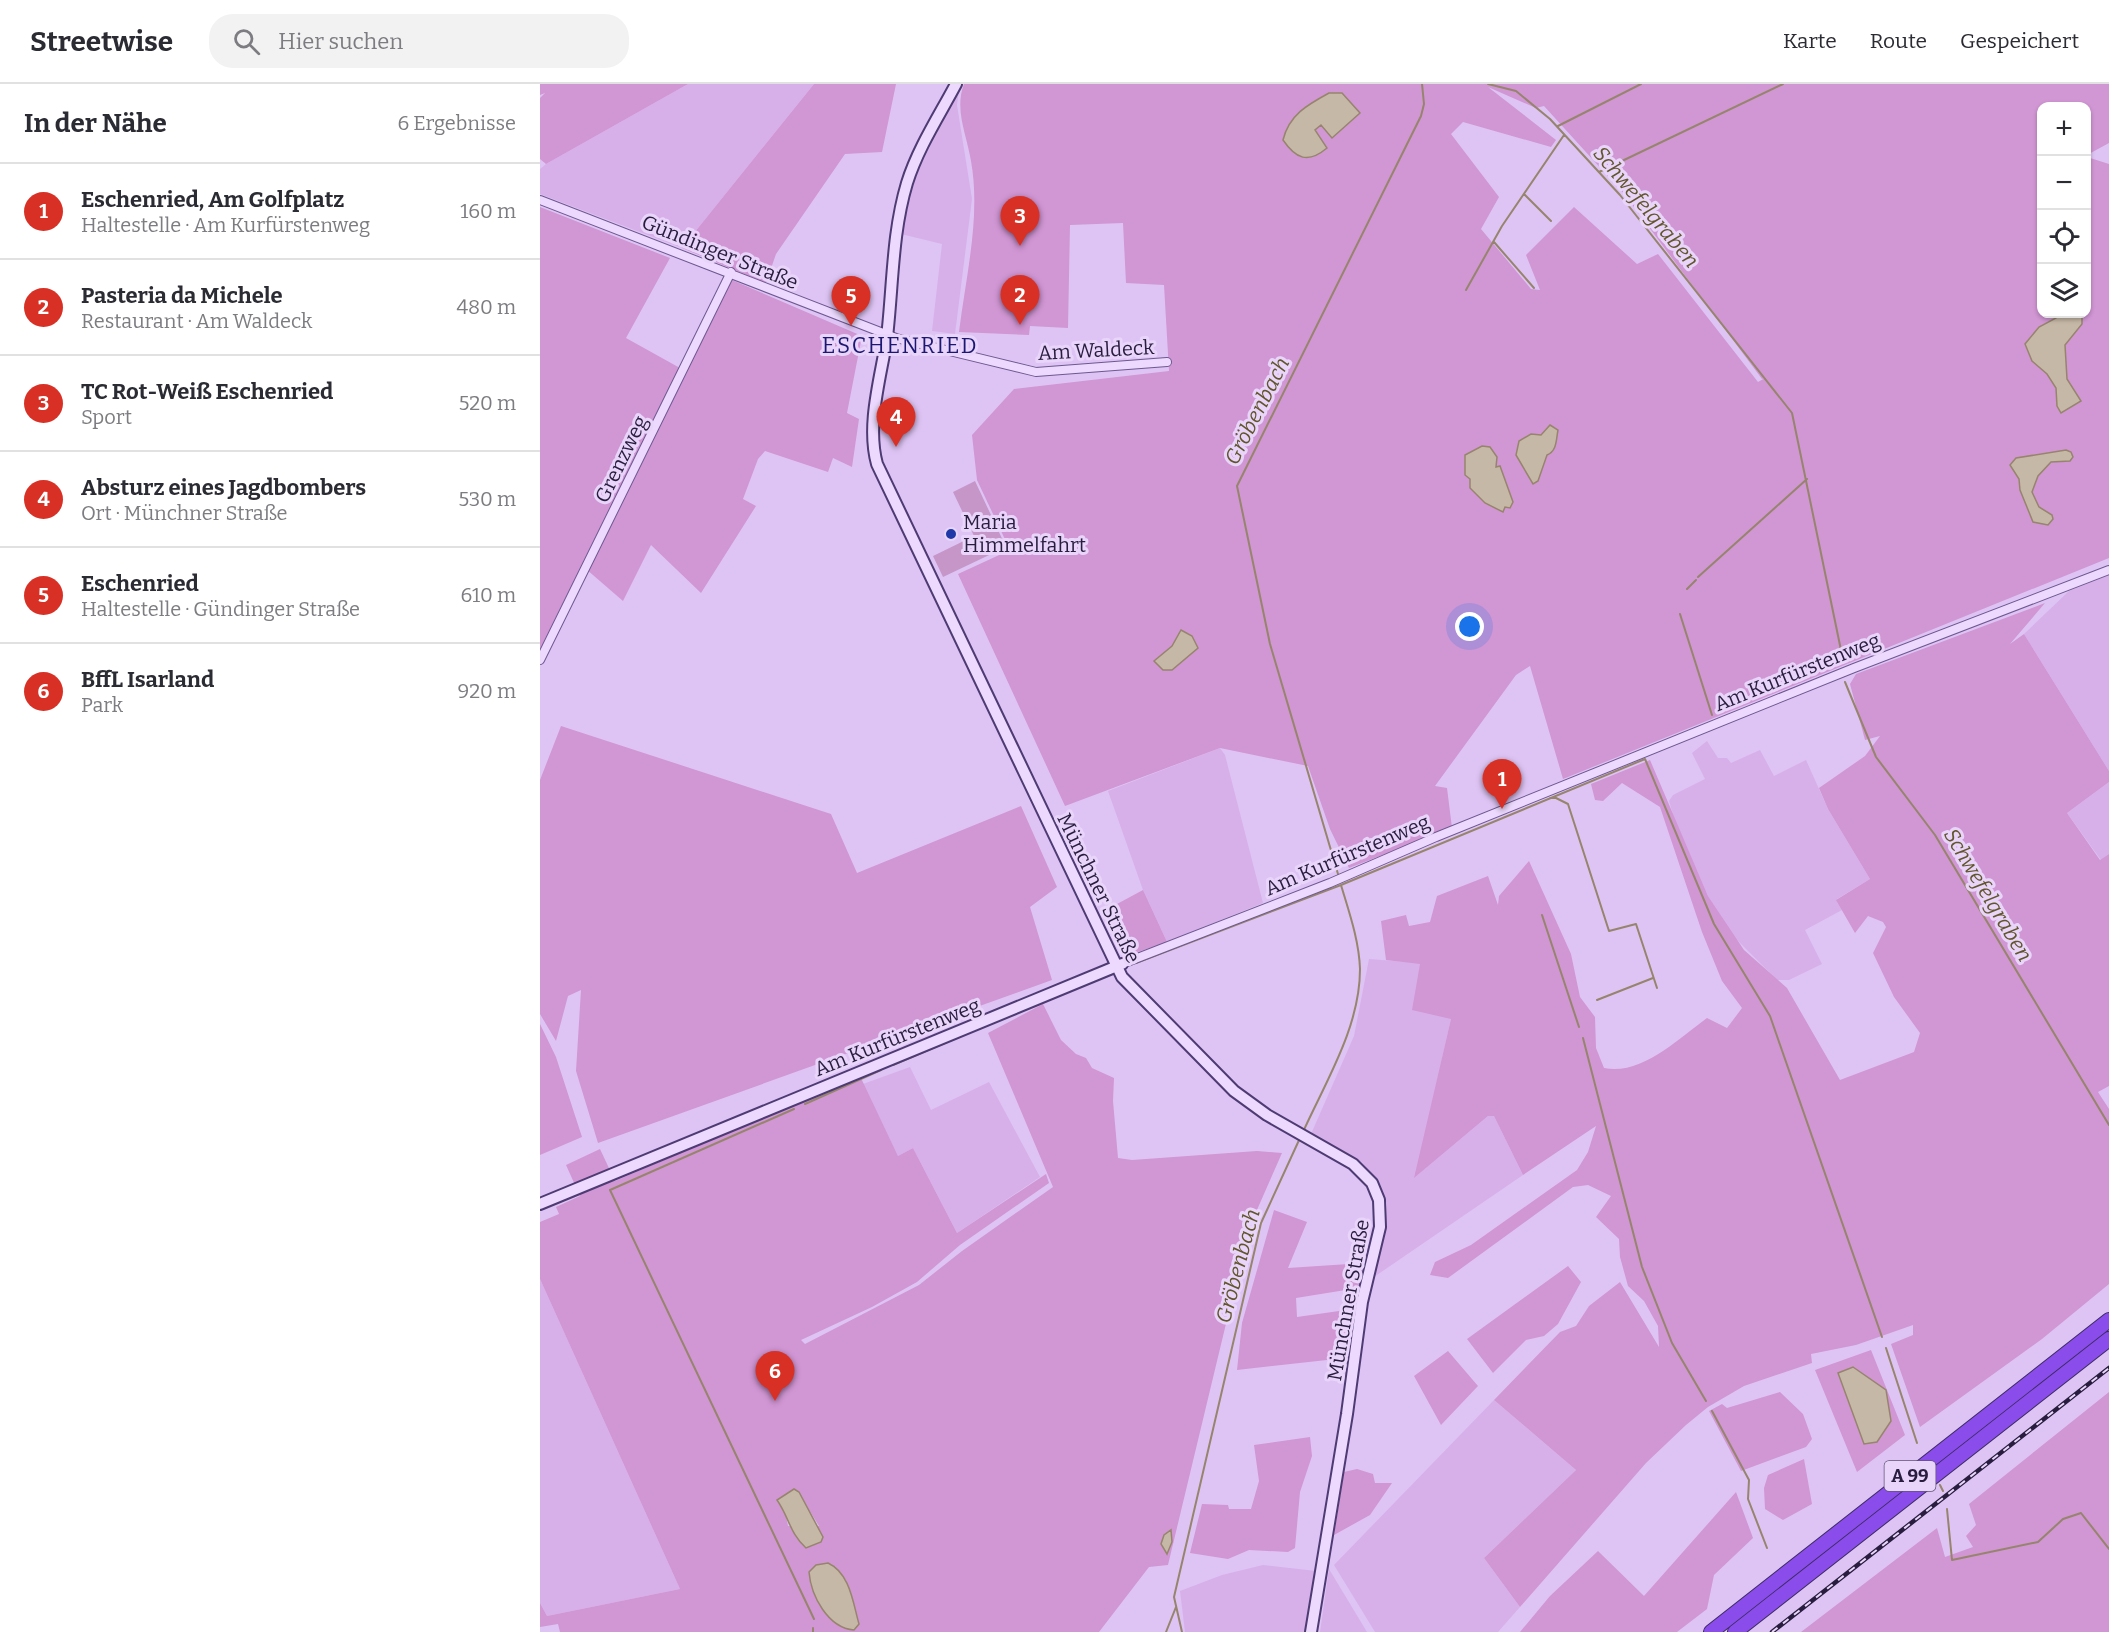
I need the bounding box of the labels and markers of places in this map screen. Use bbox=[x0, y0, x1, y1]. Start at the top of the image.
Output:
pin: 3 bbox=[1000, 196, 1040, 246]
pin: 5 bbox=[832, 276, 870, 326]
pin: 2 bbox=[1000, 276, 1040, 325]
pin: 4 bbox=[876, 398, 916, 447]
place label: Maria Himmelfahrt bbox=[963, 510, 1086, 557]
marker: Maria Himmelfahrt bbox=[944, 527, 958, 541]
pin: 1 bbox=[1482, 760, 1522, 809]
pin: 6 bbox=[756, 1352, 794, 1401]

